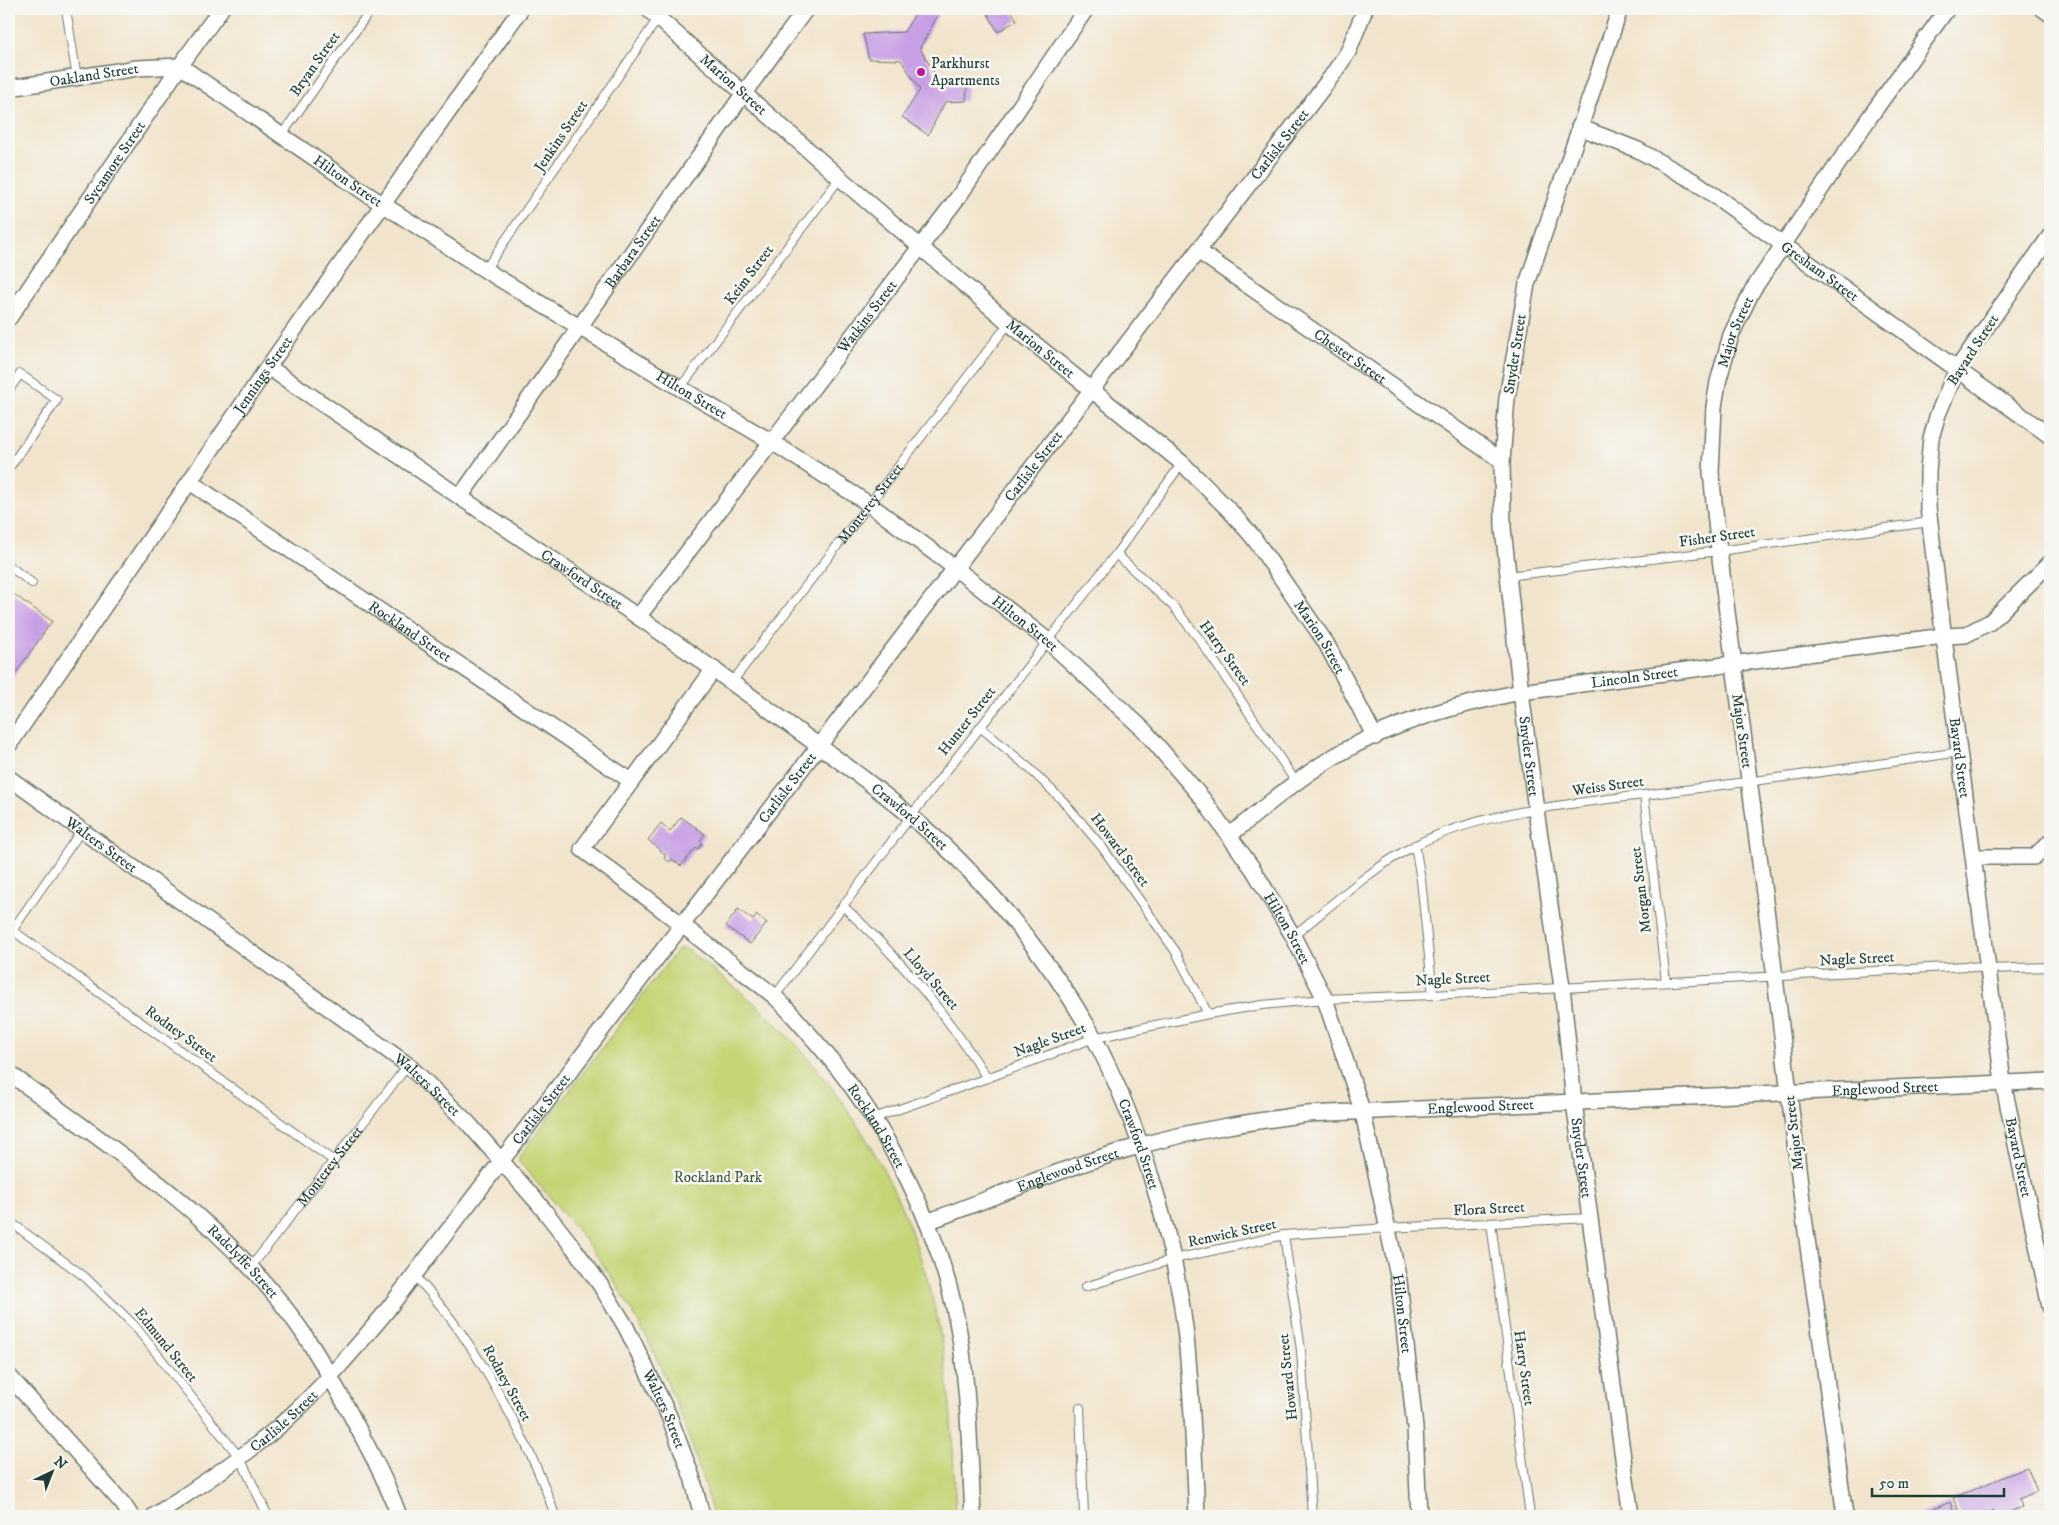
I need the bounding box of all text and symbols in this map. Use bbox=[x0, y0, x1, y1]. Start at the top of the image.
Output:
street label: Bryan Street bbox=[286, 28, 344, 100]
street label: Marion Street bbox=[696, 50, 771, 119]
place label: Parkhurst Apartments bbox=[931, 54, 1000, 90]
street label: Oakland Street bbox=[48, 58, 140, 91]
marker: Parkhurst Apartments bbox=[915, 66, 927, 78]
street label: Jenkins Street bbox=[529, 96, 592, 177]
street label: Carlisle Street bbox=[1246, 105, 1313, 184]
street label: Sycamore Street bbox=[80, 117, 150, 208]
street label: Hilton Street bbox=[310, 151, 386, 211]
street label: Barbara Street bbox=[600, 211, 665, 292]
street label: Gresham Street bbox=[1777, 237, 1863, 306]
street label: Keim Street bbox=[720, 241, 778, 309]
street label: Watkins Street bbox=[833, 276, 901, 358]
street label: Major Street bbox=[1713, 293, 1758, 370]
street label: Bayard Street bbox=[1943, 311, 2003, 389]
street label: Snyder Street bbox=[1499, 313, 1531, 395]
street label: Marion Street bbox=[1002, 315, 1079, 382]
street label: Chester Street bbox=[1310, 324, 1390, 388]
street label: Jennings Street bbox=[228, 332, 297, 419]
street label: Hilton Street bbox=[653, 366, 731, 423]
street label: Carlisle Street bbox=[1000, 426, 1067, 505]
street label: Monterey Street bbox=[833, 459, 907, 547]
street label: Fisher Street bbox=[1678, 522, 1756, 552]
street label: Crawford Street bbox=[537, 545, 627, 614]
street label: Hilton Street bbox=[988, 591, 1063, 656]
street label: Rockland Street bbox=[365, 596, 455, 666]
street label: Marion Street bbox=[1290, 596, 1350, 677]
street label: Harry Street bbox=[1195, 617, 1255, 689]
street label: Lincoln Street bbox=[1590, 662, 1679, 692]
street label: Hunter Street bbox=[934, 682, 1000, 759]
street label: Major Street bbox=[1727, 692, 1757, 770]
street label: Snyder Street bbox=[1515, 715, 1544, 798]
street label: Bayard Street bbox=[1945, 716, 1975, 799]
street label: Carlisle Street bbox=[754, 748, 821, 827]
street label: Weiss Street bbox=[1570, 772, 1645, 801]
street label: Crawford Street bbox=[868, 779, 953, 854]
street label: Howard Street bbox=[1086, 809, 1154, 891]
street label: Walters Street bbox=[61, 812, 141, 877]
street label: Morgan Street bbox=[1626, 846, 1656, 934]
street label: Hilton Street bbox=[1260, 889, 1315, 968]
street label: Lloyd Street bbox=[899, 944, 963, 1014]
street label: Nagle Street bbox=[1819, 948, 1895, 970]
street label: Nagle Street bbox=[1415, 968, 1491, 990]
street label: Rodney Street bbox=[141, 1001, 221, 1067]
street label: Nagle Street bbox=[1012, 1018, 1089, 1062]
street label: Walters Street bbox=[390, 1048, 465, 1120]
street label: Carlisle Street bbox=[508, 1070, 574, 1149]
street label: Englewood Street bbox=[1831, 1076, 1939, 1100]
street label: Rockland Street bbox=[843, 1080, 910, 1172]
street label: Englewood Street bbox=[1427, 1094, 1534, 1118]
street label: Major Street bbox=[1780, 1094, 1808, 1171]
street label: Crawford Street bbox=[1114, 1096, 1164, 1192]
street label: Snyder Street bbox=[1567, 1116, 1597, 1199]
street label: Bayard Street bbox=[2001, 1116, 2036, 1199]
street label: Monterey Street bbox=[292, 1122, 367, 1210]
street label: Englewood Street bbox=[1014, 1143, 1121, 1196]
park label: Rockland Park bbox=[674, 1168, 763, 1187]
street label: Flora Street bbox=[1453, 1198, 1525, 1220]
street label: Renwick Street bbox=[1186, 1214, 1278, 1252]
street label: Radclyffe Street bbox=[204, 1220, 283, 1302]
street label: Hilton Street bbox=[1388, 1272, 1416, 1355]
street label: Edmund Street bbox=[130, 1304, 202, 1386]
street label: Harry Street bbox=[1509, 1329, 1539, 1407]
street label: Howard Street bbox=[1274, 1332, 1302, 1421]
street label: Rodney Street bbox=[478, 1341, 536, 1425]
street label: Walters Street bbox=[638, 1366, 690, 1451]
street label: Carlisle Street bbox=[246, 1386, 322, 1456]
north arrow bbox=[28, 1448, 78, 1498]
text: N bbox=[50, 1453, 71, 1474]
scale bar bbox=[1872, 1465, 2004, 1497]
text: 50 m bbox=[1879, 1474, 1909, 1493]

